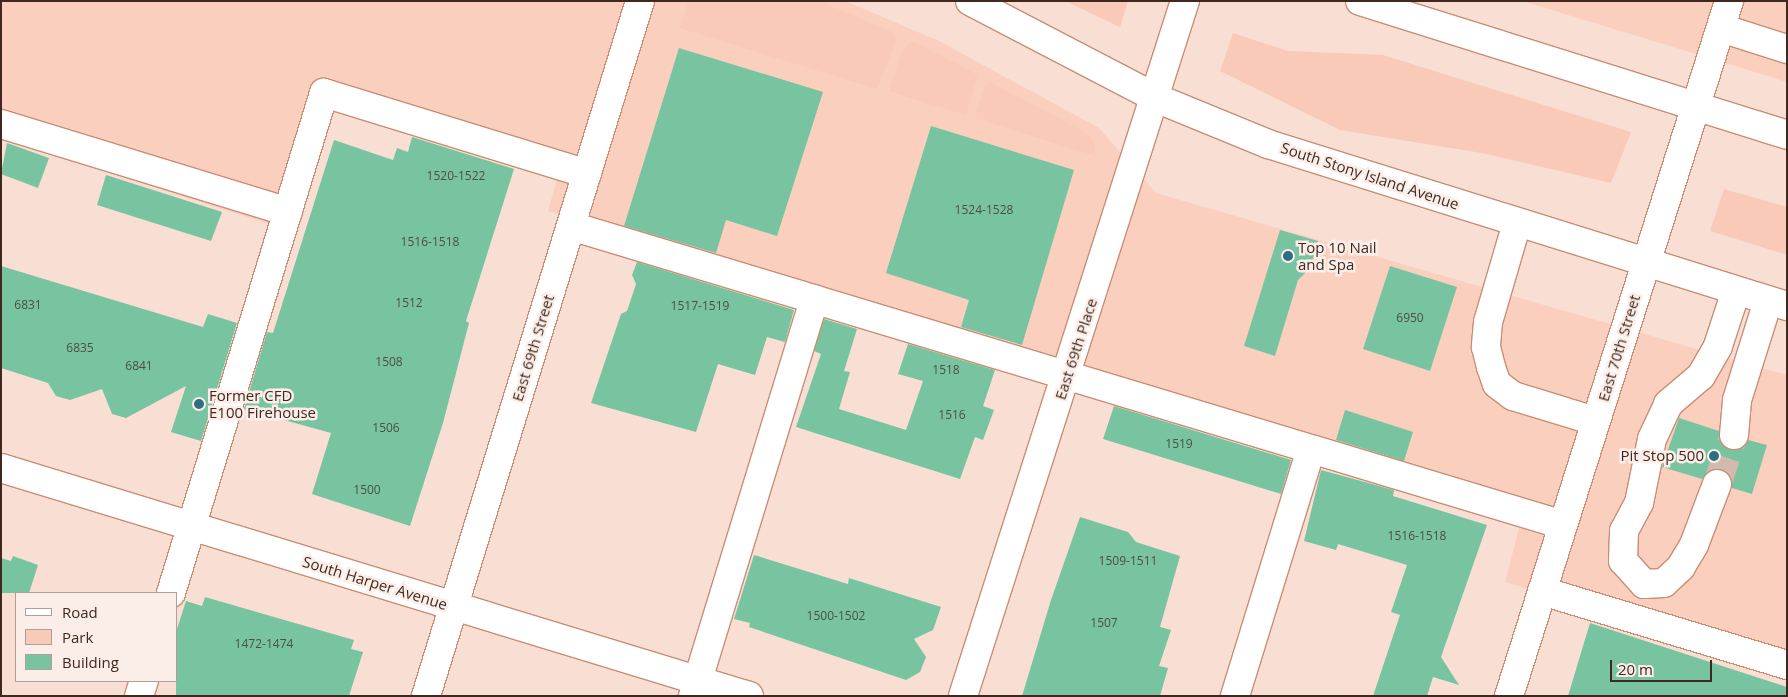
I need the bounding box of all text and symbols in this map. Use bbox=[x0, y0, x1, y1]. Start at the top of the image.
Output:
street label: South Stony Island Avenue bbox=[1279, 139, 1461, 213]
house number: 1520-1522 bbox=[427, 169, 485, 183]
house number: 1524-1528 bbox=[955, 203, 1013, 217]
house number: 1516-1518 bbox=[401, 235, 459, 249]
place label: Top 10 Nail and Spa bbox=[1298, 238, 1377, 273]
marker: Top 10 Nail and Spa bbox=[1282, 250, 1294, 262]
street label: East 69th Street bbox=[508, 293, 558, 403]
street label: East 70th Street bbox=[1594, 293, 1644, 403]
house number: 1512 bbox=[395, 296, 423, 310]
street label: East 69th Place bbox=[1051, 296, 1101, 402]
house number: 6831 bbox=[14, 298, 42, 312]
house number: 1517-1519 bbox=[671, 299, 729, 313]
house number: 6950 bbox=[1396, 311, 1424, 325]
house number: 6835 bbox=[66, 341, 94, 355]
house number: 1508 bbox=[375, 355, 403, 369]
house number: 6841 bbox=[125, 359, 153, 373]
house number: 1518 bbox=[932, 363, 960, 377]
place label: Former CFD E100 Firehouse bbox=[209, 386, 316, 421]
marker: Former CFD E100 Firehouse bbox=[193, 398, 205, 410]
house number: 1516 bbox=[938, 408, 966, 422]
house number: 1506 bbox=[372, 421, 400, 435]
house number: 1519 bbox=[1165, 437, 1193, 451]
place label: Pit Stop 500 bbox=[1621, 447, 1704, 465]
marker: Pit Stop 500 bbox=[1708, 450, 1720, 462]
house number: 1500 bbox=[353, 483, 381, 497]
house number: 1516-1518 bbox=[1388, 529, 1446, 543]
street label: South Harper Avenue bbox=[301, 552, 449, 614]
house number: 1509-1511 bbox=[1099, 554, 1157, 568]
legend bbox=[15, 592, 178, 682]
text: Road bbox=[62, 602, 98, 622]
house number: 1500-1502 bbox=[807, 609, 865, 623]
house number: 1507 bbox=[1090, 616, 1118, 630]
text: Park bbox=[62, 627, 93, 647]
house number: 1472-1474 bbox=[235, 637, 293, 651]
scale bar bbox=[1613, 650, 1716, 682]
text: Building bbox=[62, 652, 119, 672]
text: 20 m bbox=[1618, 659, 1653, 679]

